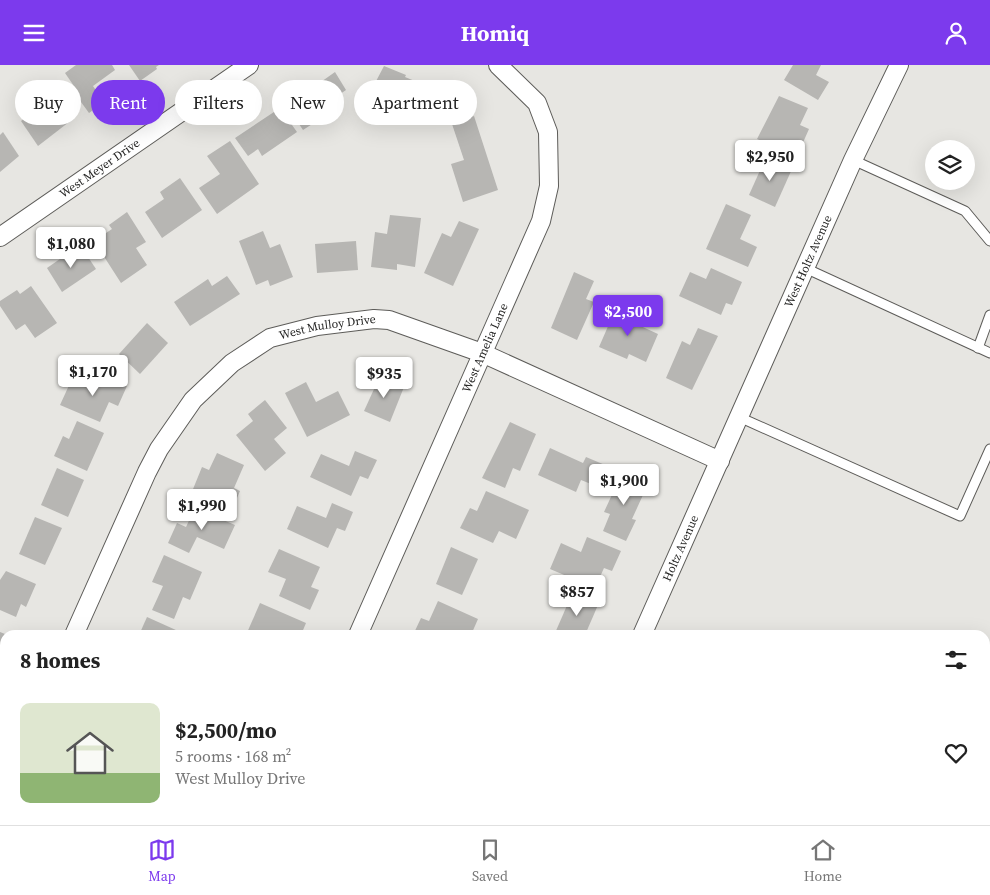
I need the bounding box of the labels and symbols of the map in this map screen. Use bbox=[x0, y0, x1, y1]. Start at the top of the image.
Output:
street label: West Meyer Drive bbox=[56, 135, 143, 202]
pin: $2,950 bbox=[729, 139, 811, 182]
street label: West Holtz Avenue bbox=[781, 212, 836, 310]
pin: $1,080 bbox=[30, 227, 112, 269]
pin: $2,500 bbox=[587, 295, 669, 337]
street label: West Amelia Lane bbox=[458, 301, 512, 395]
street label: West Mulloy Drive bbox=[277, 311, 377, 343]
pin: $1,170 bbox=[52, 355, 134, 397]
pin: $935 bbox=[354, 357, 414, 399]
pin: $1,900 bbox=[583, 463, 665, 506]
pin: $1,990 bbox=[161, 489, 243, 531]
street label: Holtz Avenue bbox=[659, 513, 702, 584]
pin: $857 bbox=[547, 575, 607, 617]

